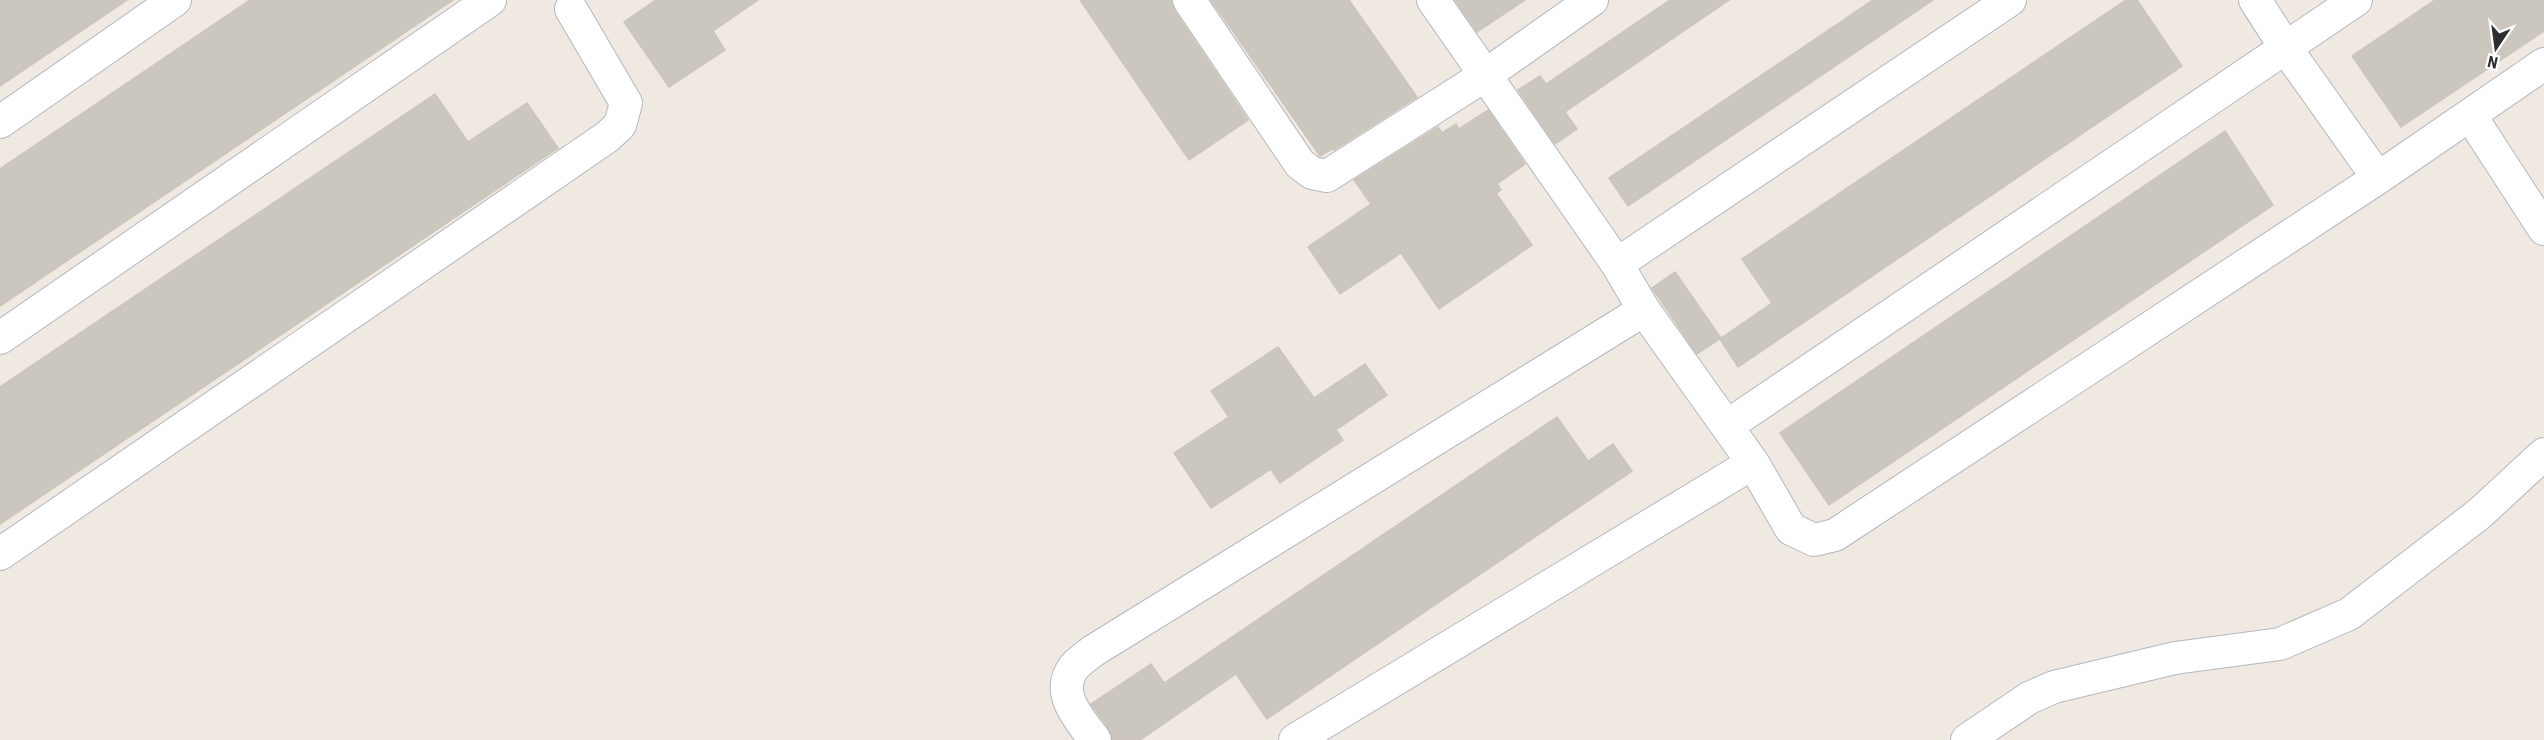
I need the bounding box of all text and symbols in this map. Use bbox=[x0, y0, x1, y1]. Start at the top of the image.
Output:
north arrow bbox=[2466, 18, 2526, 78]
text: N bbox=[2486, 52, 2500, 72]

